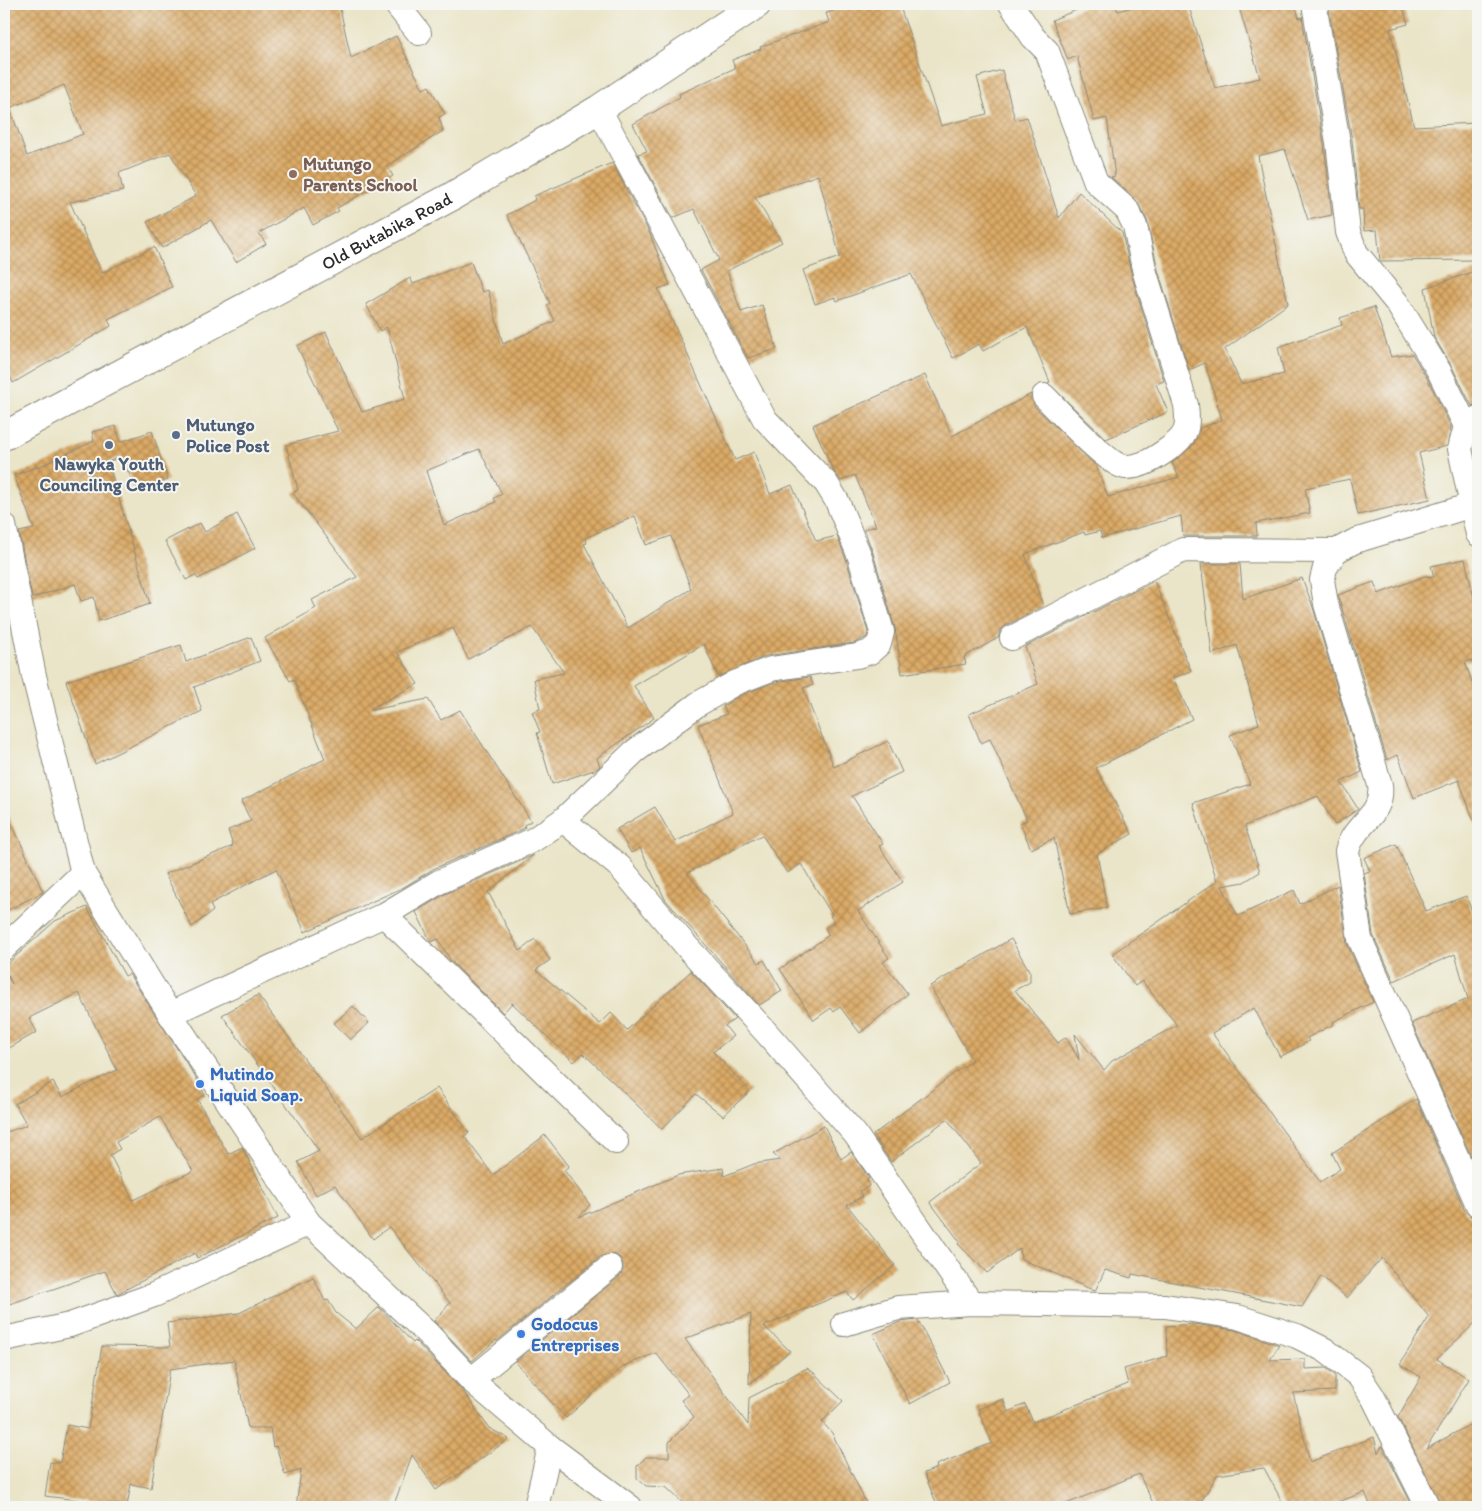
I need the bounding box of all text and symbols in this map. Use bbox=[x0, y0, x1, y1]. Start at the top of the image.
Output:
place label: Mutungo Parents School bbox=[303, 153, 418, 196]
marker: Mutungo Parents School bbox=[287, 168, 299, 180]
street label: Old Butabika Road bbox=[318, 187, 456, 275]
place label: Mutungo Police Post bbox=[186, 414, 270, 457]
marker: Mutungo Police Post bbox=[170, 429, 182, 441]
marker: Nawyka Youth Counciling Center bbox=[103, 439, 115, 451]
place label: Nawyka Youth Counciling Center bbox=[39, 453, 180, 496]
place label: Mutindo Liquid Soap. bbox=[210, 1063, 303, 1106]
marker: Mutindo Liquid Soap. bbox=[194, 1078, 206, 1090]
place label: Godocus Entreprises bbox=[531, 1313, 619, 1356]
marker: Godocus Entreprises bbox=[515, 1328, 527, 1340]

